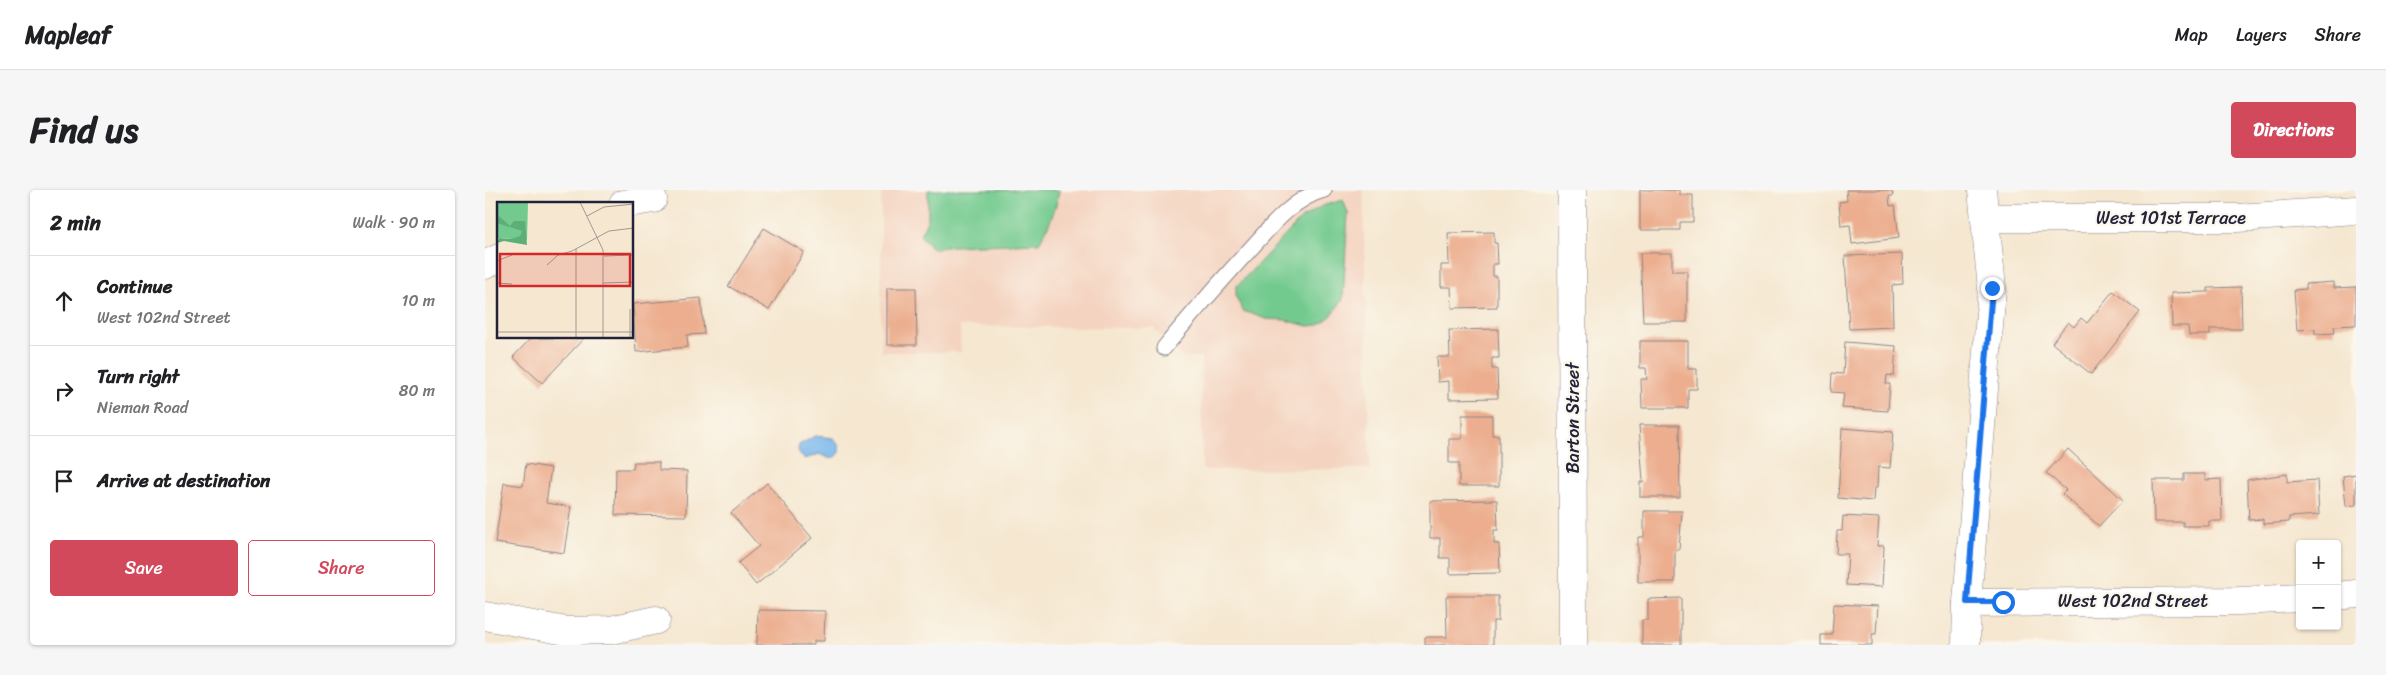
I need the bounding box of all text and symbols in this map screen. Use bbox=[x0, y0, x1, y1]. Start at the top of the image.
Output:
text: Mapleaf bbox=[25, 14, 111, 56]
text: Map bbox=[2175, 19, 2208, 51]
text: Layers bbox=[2236, 19, 2287, 51]
text: Share bbox=[2315, 19, 2361, 51]
text: Find us bbox=[30, 99, 138, 161]
button: Directions bbox=[2231, 102, 2356, 158]
inset map bbox=[497, 202, 634, 339]
street label: West 101st Terrace bbox=[2096, 202, 2246, 234]
text: 2 min bbox=[50, 204, 101, 242]
text: Walk · 90 m bbox=[353, 208, 435, 237]
text: Continue bbox=[97, 270, 173, 303]
route end bbox=[1981, 277, 2004, 300]
text: 10 m bbox=[402, 286, 435, 315]
icon: ahead bbox=[50, 287, 78, 315]
text: West 102nd Street bbox=[97, 303, 231, 332]
text: Turn right bbox=[97, 360, 179, 393]
street label: Barton Street bbox=[1557, 362, 1589, 473]
text: 80 m bbox=[399, 376, 435, 405]
icon: right bbox=[50, 377, 78, 405]
text: Nieman Road bbox=[97, 393, 188, 422]
text: Arrive at destination bbox=[97, 464, 270, 497]
icon: arrive bbox=[50, 467, 78, 495]
button: Save bbox=[50, 540, 238, 596]
button: Share bbox=[248, 540, 435, 596]
map controls bbox=[2296, 540, 2341, 630]
button: + bbox=[2296, 540, 2341, 585]
street label: West 102nd Street bbox=[2058, 585, 2208, 617]
button: − bbox=[2296, 585, 2341, 630]
route start bbox=[1992, 591, 2015, 614]

